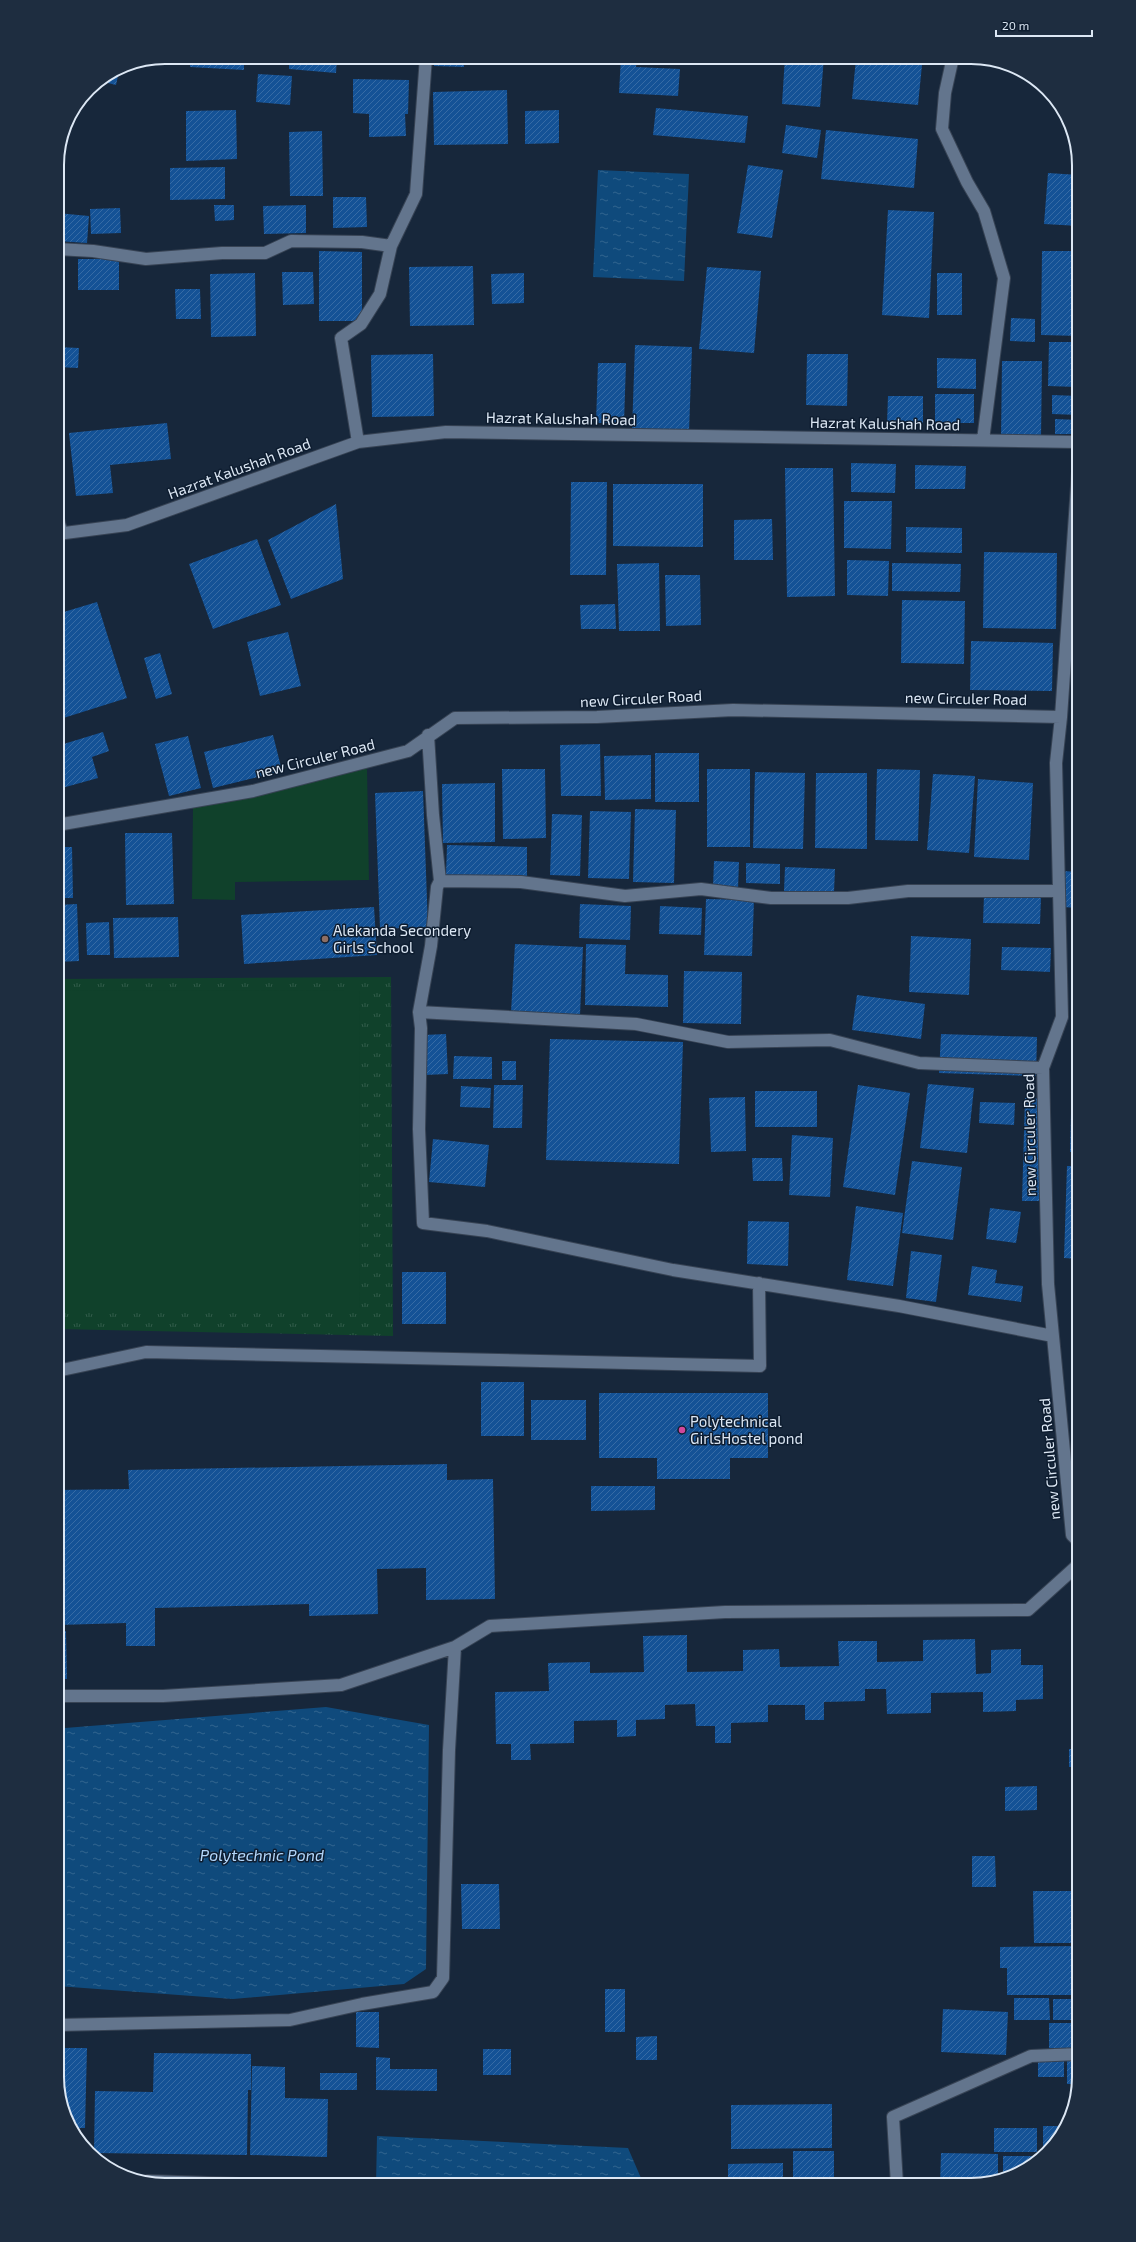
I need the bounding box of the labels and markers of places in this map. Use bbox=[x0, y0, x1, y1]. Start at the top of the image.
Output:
place label: Alekanda Secondery Girls School bbox=[333, 921, 471, 956]
marker: Alekanda Secondery Girls School bbox=[320, 934, 330, 944]
place label: Polytechnical GirlsHostel pond bbox=[690, 1412, 803, 1447]
marker: Polytechnical GirlsHostel pond bbox=[677, 1425, 687, 1435]

